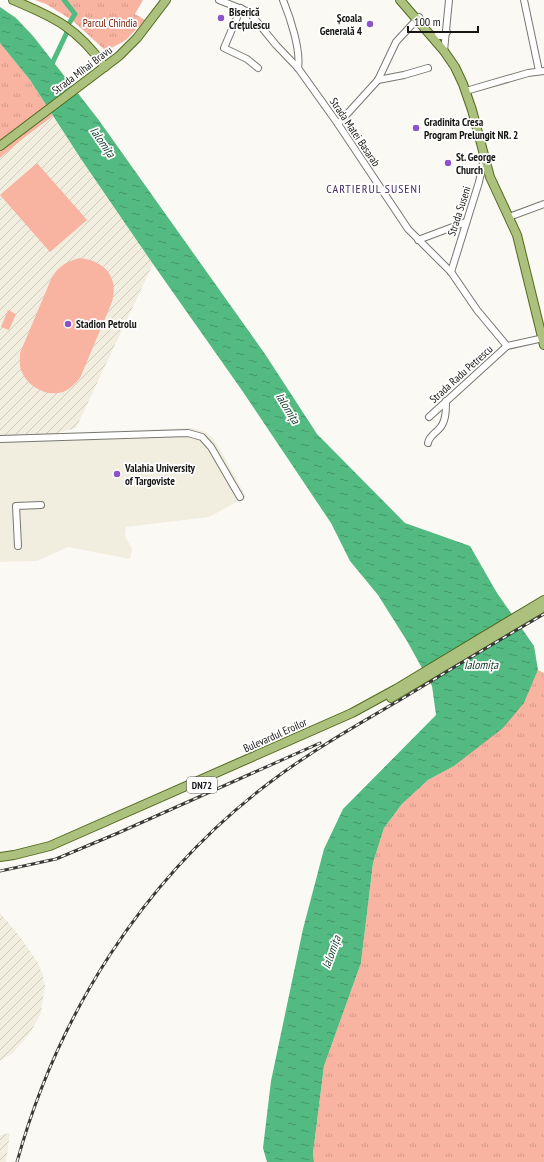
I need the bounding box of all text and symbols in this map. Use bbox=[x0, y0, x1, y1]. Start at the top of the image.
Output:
place label: Biserică Crețulescu bbox=[229, 5, 270, 32]
scale bar bbox=[408, 8, 478, 34]
place label: Școala Generală 4 bbox=[320, 11, 363, 38]
marker: Biserică Crețulescu bbox=[216, 13, 226, 23]
text: 100 m bbox=[414, 14, 441, 29]
park label: Parcul Chindia bbox=[83, 16, 137, 30]
marker: Școala Generală 4 bbox=[365, 19, 375, 29]
street label: Strada Mihai Bravu bbox=[49, 43, 115, 97]
street label: Strada Matei Basarab bbox=[327, 95, 383, 169]
place label: Gradinita Cresa Program Prelungit NR. 2 bbox=[424, 115, 518, 142]
marker: Gradinita Cresa Program Prelungit NR. 2 bbox=[411, 123, 421, 133]
water label: Ialomița bbox=[87, 124, 120, 161]
place label: St. George Church bbox=[456, 150, 496, 177]
marker: St. George Church bbox=[443, 158, 453, 168]
district label: CARTIERUL SUSENI bbox=[326, 181, 422, 196]
street label: Strada Suseni bbox=[444, 184, 474, 238]
place label: Stadion Petrolu bbox=[76, 317, 137, 331]
marker: Stadion Petrolu bbox=[63, 319, 73, 329]
street label: Strada Radu Petrescu bbox=[426, 342, 496, 406]
water label: Ialomița bbox=[273, 390, 304, 427]
place label: Valahia University of Targoviste bbox=[124, 461, 196, 488]
marker: Valahia University of Targoviste bbox=[112, 469, 122, 479]
water label: Ialomița bbox=[464, 657, 499, 672]
street label: Bulevardul Eroilor bbox=[241, 715, 309, 755]
road number: DN72 bbox=[187, 777, 217, 793]
water label: Ialomița bbox=[318, 932, 344, 971]

